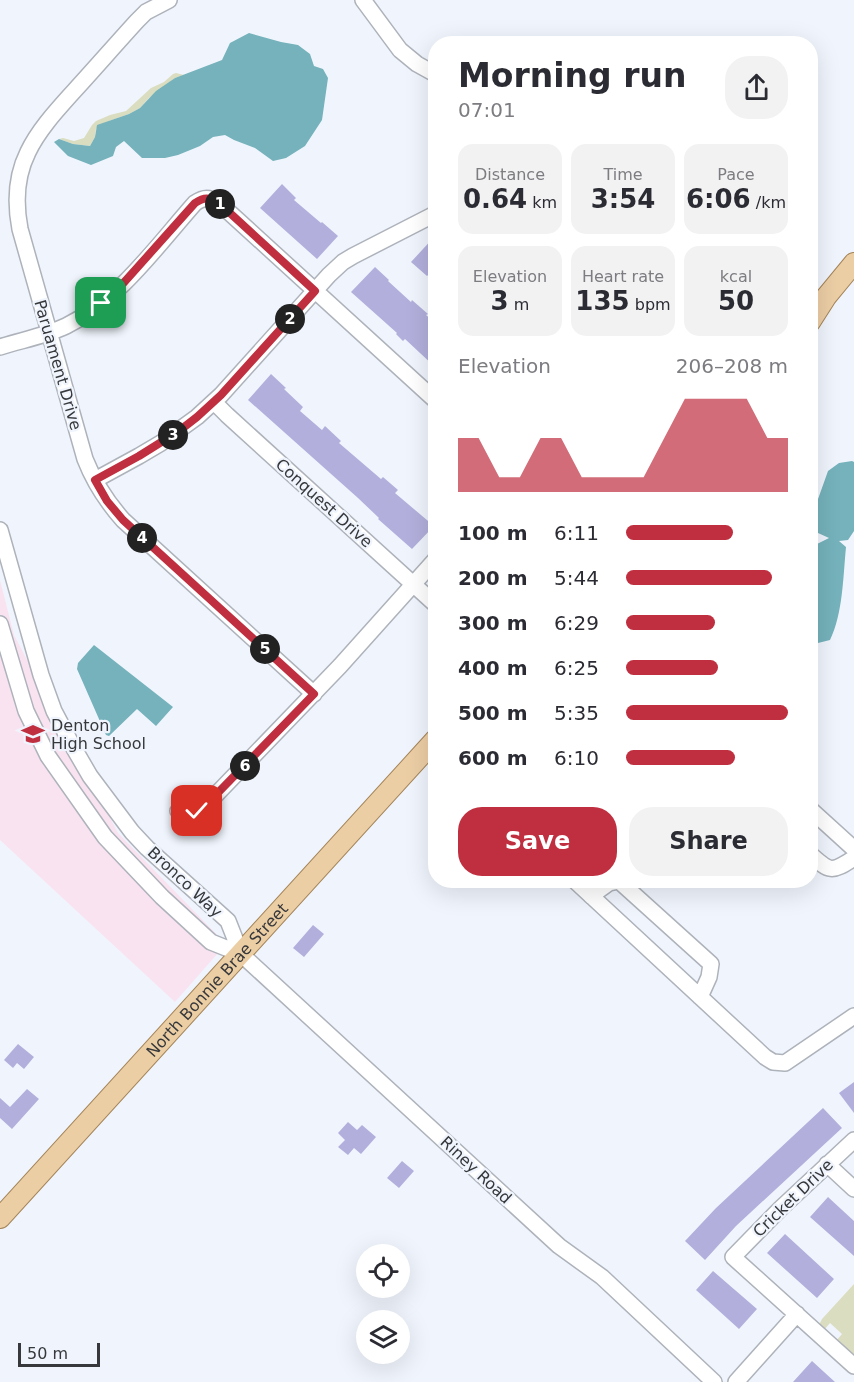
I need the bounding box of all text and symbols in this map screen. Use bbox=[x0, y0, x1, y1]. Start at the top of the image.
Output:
text: Morning run bbox=[458, 56, 686, 95]
button: share bbox=[725, 56, 788, 119]
text: 07:01 bbox=[458, 98, 516, 122]
text: Distance bbox=[475, 165, 545, 184]
text: Time bbox=[603, 165, 643, 184]
text: Pace bbox=[717, 165, 755, 184]
text: 0.64 bbox=[463, 184, 527, 214]
text: 3:54 bbox=[591, 184, 655, 214]
text: 6:06 bbox=[686, 184, 751, 214]
pin: 1 bbox=[205, 189, 235, 219]
text: km bbox=[527, 193, 557, 212]
text: /km bbox=[751, 193, 786, 212]
text: 1 bbox=[214, 194, 226, 213]
text: Elevation bbox=[473, 267, 547, 286]
text: Heart rate bbox=[582, 267, 664, 286]
text: kcal bbox=[720, 267, 752, 286]
pin bbox=[75, 277, 126, 328]
icon: arrive bbox=[84, 286, 117, 319]
text: 3 bbox=[491, 286, 509, 316]
text: 135 bbox=[575, 286, 630, 316]
text: 50 bbox=[718, 286, 754, 316]
text: m bbox=[509, 295, 529, 314]
text: bpm bbox=[630, 295, 671, 314]
street label: Paruament Drive bbox=[30, 298, 86, 432]
pin: 2 bbox=[275, 304, 305, 334]
text: 2 bbox=[284, 309, 296, 328]
text: Elevation bbox=[458, 354, 551, 378]
text: 206–208 m bbox=[676, 354, 788, 378]
pin: 3 bbox=[158, 420, 188, 450]
text: 3 bbox=[167, 425, 179, 444]
street label: Conquest Drive bbox=[272, 455, 376, 551]
text: 100 m bbox=[458, 521, 528, 545]
text: 6:11 bbox=[554, 521, 599, 545]
pin: 4 bbox=[127, 523, 157, 553]
text: 4 bbox=[136, 528, 148, 547]
text: 200 m bbox=[458, 566, 528, 590]
text: 5:44 bbox=[554, 566, 599, 590]
text: 300 m bbox=[458, 611, 528, 635]
text: 6:29 bbox=[554, 611, 599, 635]
pin: 5 bbox=[250, 634, 280, 664]
text: 5 bbox=[259, 639, 271, 658]
text: 400 m bbox=[458, 656, 528, 680]
text: 6:25 bbox=[554, 656, 599, 680]
text: 500 m bbox=[458, 701, 528, 725]
text: 5:35 bbox=[554, 701, 599, 725]
place label: Denton High School bbox=[51, 716, 146, 753]
school or university icon: Denton High School bbox=[20, 721, 46, 747]
text: 600 m bbox=[458, 746, 528, 770]
text: 6:10 bbox=[554, 746, 599, 770]
pin: 6 bbox=[230, 751, 260, 781]
text: 6 bbox=[239, 756, 251, 775]
pin bbox=[171, 785, 222, 836]
icon: check bbox=[180, 794, 213, 827]
button: Save bbox=[458, 807, 617, 876]
button: Share bbox=[629, 807, 788, 876]
street label: Bronco Way bbox=[144, 843, 226, 921]
street label: North Bonnie Brae Street bbox=[142, 899, 291, 1061]
street label: Riney Road bbox=[437, 1132, 515, 1208]
street label: Cricket Drive bbox=[749, 1155, 837, 1241]
map controls bbox=[356, 1244, 410, 1364]
button: locate bbox=[356, 1244, 410, 1298]
button: layers bbox=[356, 1310, 410, 1364]
scale bar bbox=[18, 1340, 100, 1368]
text: 50 m bbox=[27, 1344, 68, 1363]

